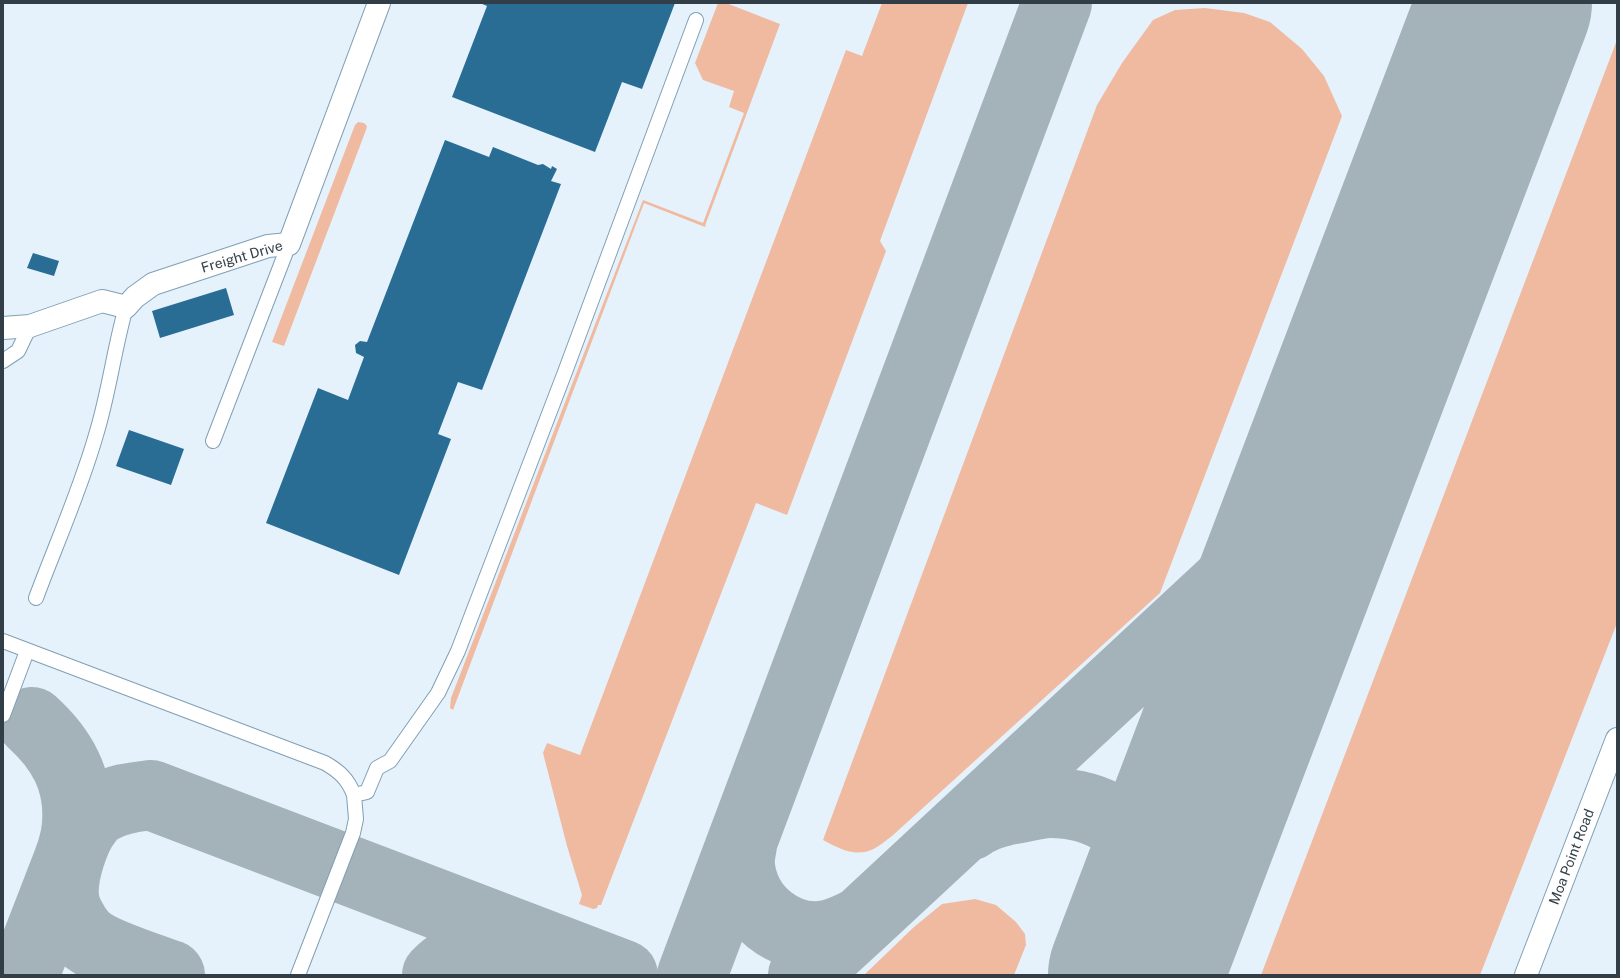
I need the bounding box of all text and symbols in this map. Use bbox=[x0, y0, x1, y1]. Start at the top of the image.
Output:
street label: Freight Drive bbox=[199, 237, 285, 277]
street label: Moa Point Road bbox=[1546, 807, 1598, 907]

